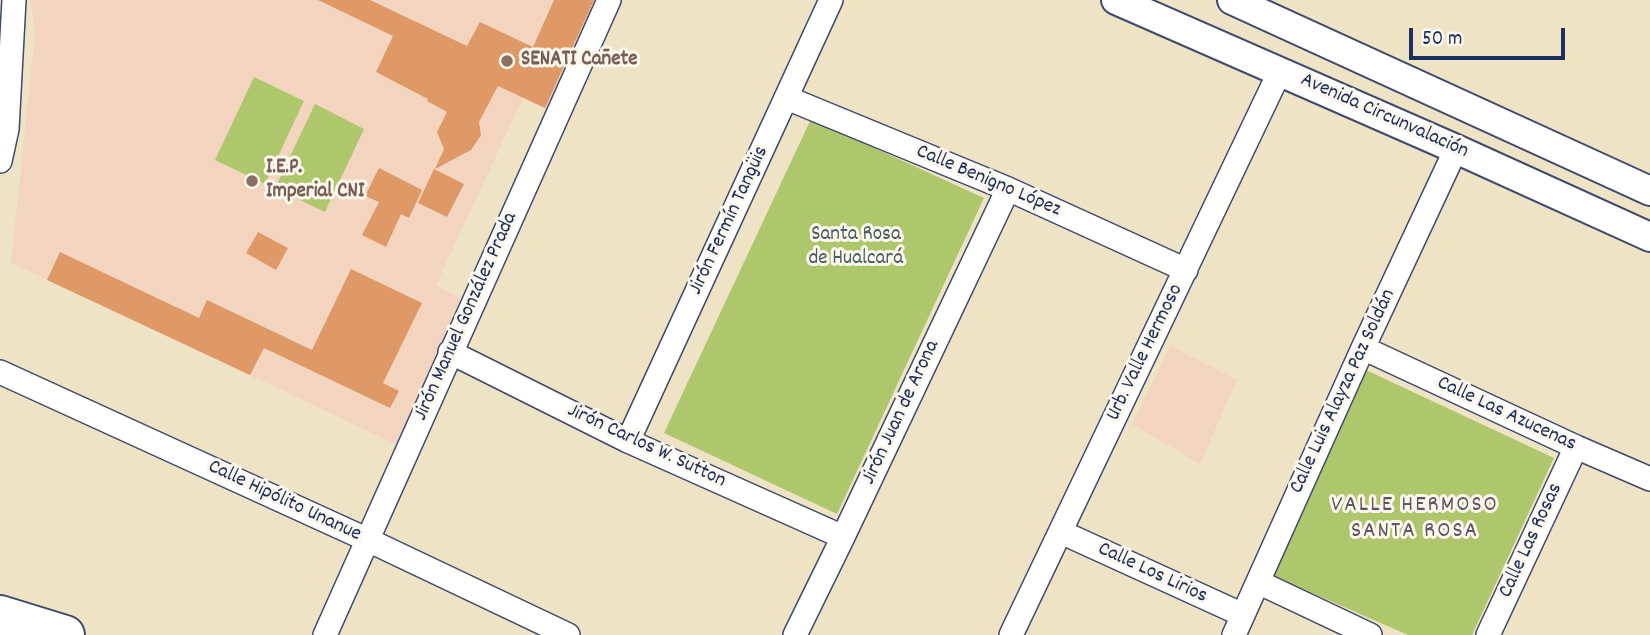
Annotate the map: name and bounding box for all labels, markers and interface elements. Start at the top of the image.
scale bar [1412,14,1568,58]
text: 50 m [1422,25,1462,55]
place label: SENATI Cañete [521,48,638,74]
marker: SENATI Cañete [499,53,515,69]
street label: Avenida Circunvalación [1296,69,1472,165]
street label: Calle Benigno López [912,140,1064,224]
street label: Jirón Fermín Tangüis [685,143,775,299]
place label: I.E.P. Imperial CNI [266,156,364,206]
marker: I.E.P. Imperial CNI [244,173,260,189]
street label: Jirón Manuel González Prada [410,209,524,425]
park label: Santa Rosa de Hualcará [808,223,904,273]
street label: Urb. Valle Hermoso [1102,280,1190,426]
street label: Calle Luis Alayza Paz Soldán [1286,286,1402,498]
street label: Jirón Juan de Arona [858,337,946,489]
street label: Calle Las Azucenas [1432,372,1580,458]
street label: Jirón Carlos W. Sutton [563,399,729,495]
street label: Calle Hipólito Unanue [203,455,365,549]
street label: Calle Las Rosas [1494,480,1570,602]
district label: VALLE HERMOSO SANTA ROSA [1333,493,1497,547]
street label: Calle Los Lirios [1093,538,1211,610]

